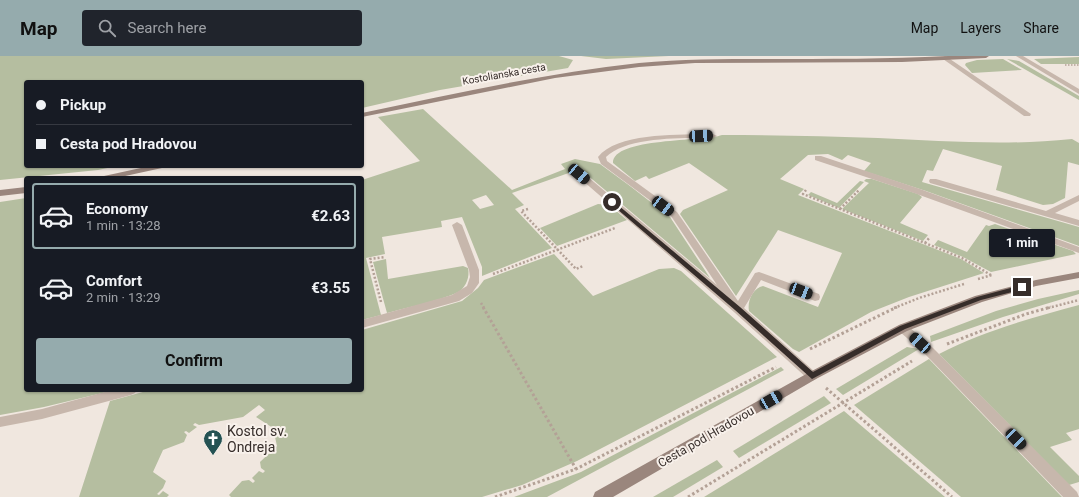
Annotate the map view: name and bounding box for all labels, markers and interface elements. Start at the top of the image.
search box [82,10,362,46]
text: Map [20,17,58,40]
icon: search [96,17,118,39]
text: Search here [128,19,206,37]
text: Map [911,20,938,36]
text: Layers [960,20,1001,36]
text: Share [1023,20,1059,36]
street label: Kostolianska cesta [462,61,546,87]
text: Pickup [60,96,106,114]
car [689,129,713,143]
text: Cesta pod Hradovou [60,135,197,153]
car [566,162,592,186]
route start [603,193,621,211]
car [650,194,676,218]
icon: car [38,198,74,234]
text: Economy [86,200,148,218]
text: €2.63 [311,207,350,225]
text: 1 min · 13:28 [86,218,161,233]
callout: 1 min [989,229,1055,257]
text: 1 min [1006,235,1038,250]
icon: car [38,270,74,306]
text: Comfort [86,272,142,290]
route end [1013,278,1031,296]
text: €3.55 [311,279,350,297]
car [788,281,814,301]
text: 2 min · 13:29 [86,290,161,305]
car [907,331,933,355]
button: Confirm [36,338,352,384]
car [758,389,784,411]
street label: Cesta pod Hradovou [655,404,757,470]
place label: Kostol sv. Ondreja [227,423,287,455]
car [1003,426,1029,452]
church icon: Kostol sv. Ondreja [202,428,224,456]

